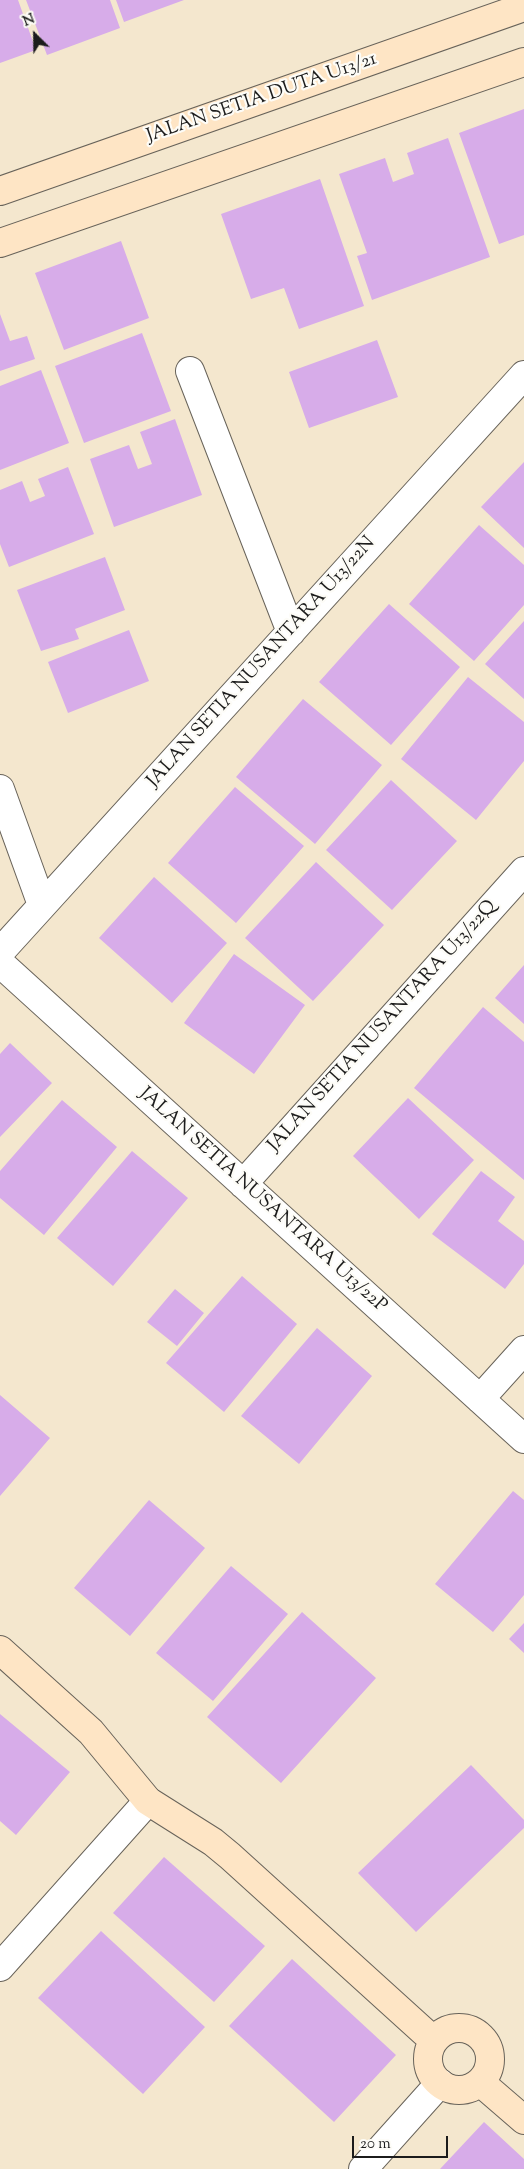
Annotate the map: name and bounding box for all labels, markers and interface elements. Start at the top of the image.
north arrow [10,10,60,60]
text: N [20,10,38,33]
street label: JALAN SETIA DUTA U13/21 [144,49,380,149]
street label: JALAN SETIA NUSANTARA U13/22N [143,533,381,793]
street label: JALAN SETIA NUSANTARA U13/22Q [264,896,502,1158]
street label: JALAN SETIA NUSANTARA U13/22P [133,1084,391,1318]
scale bar [354,2126,450,2158]
text: 20 m [360,2134,391,2155]

